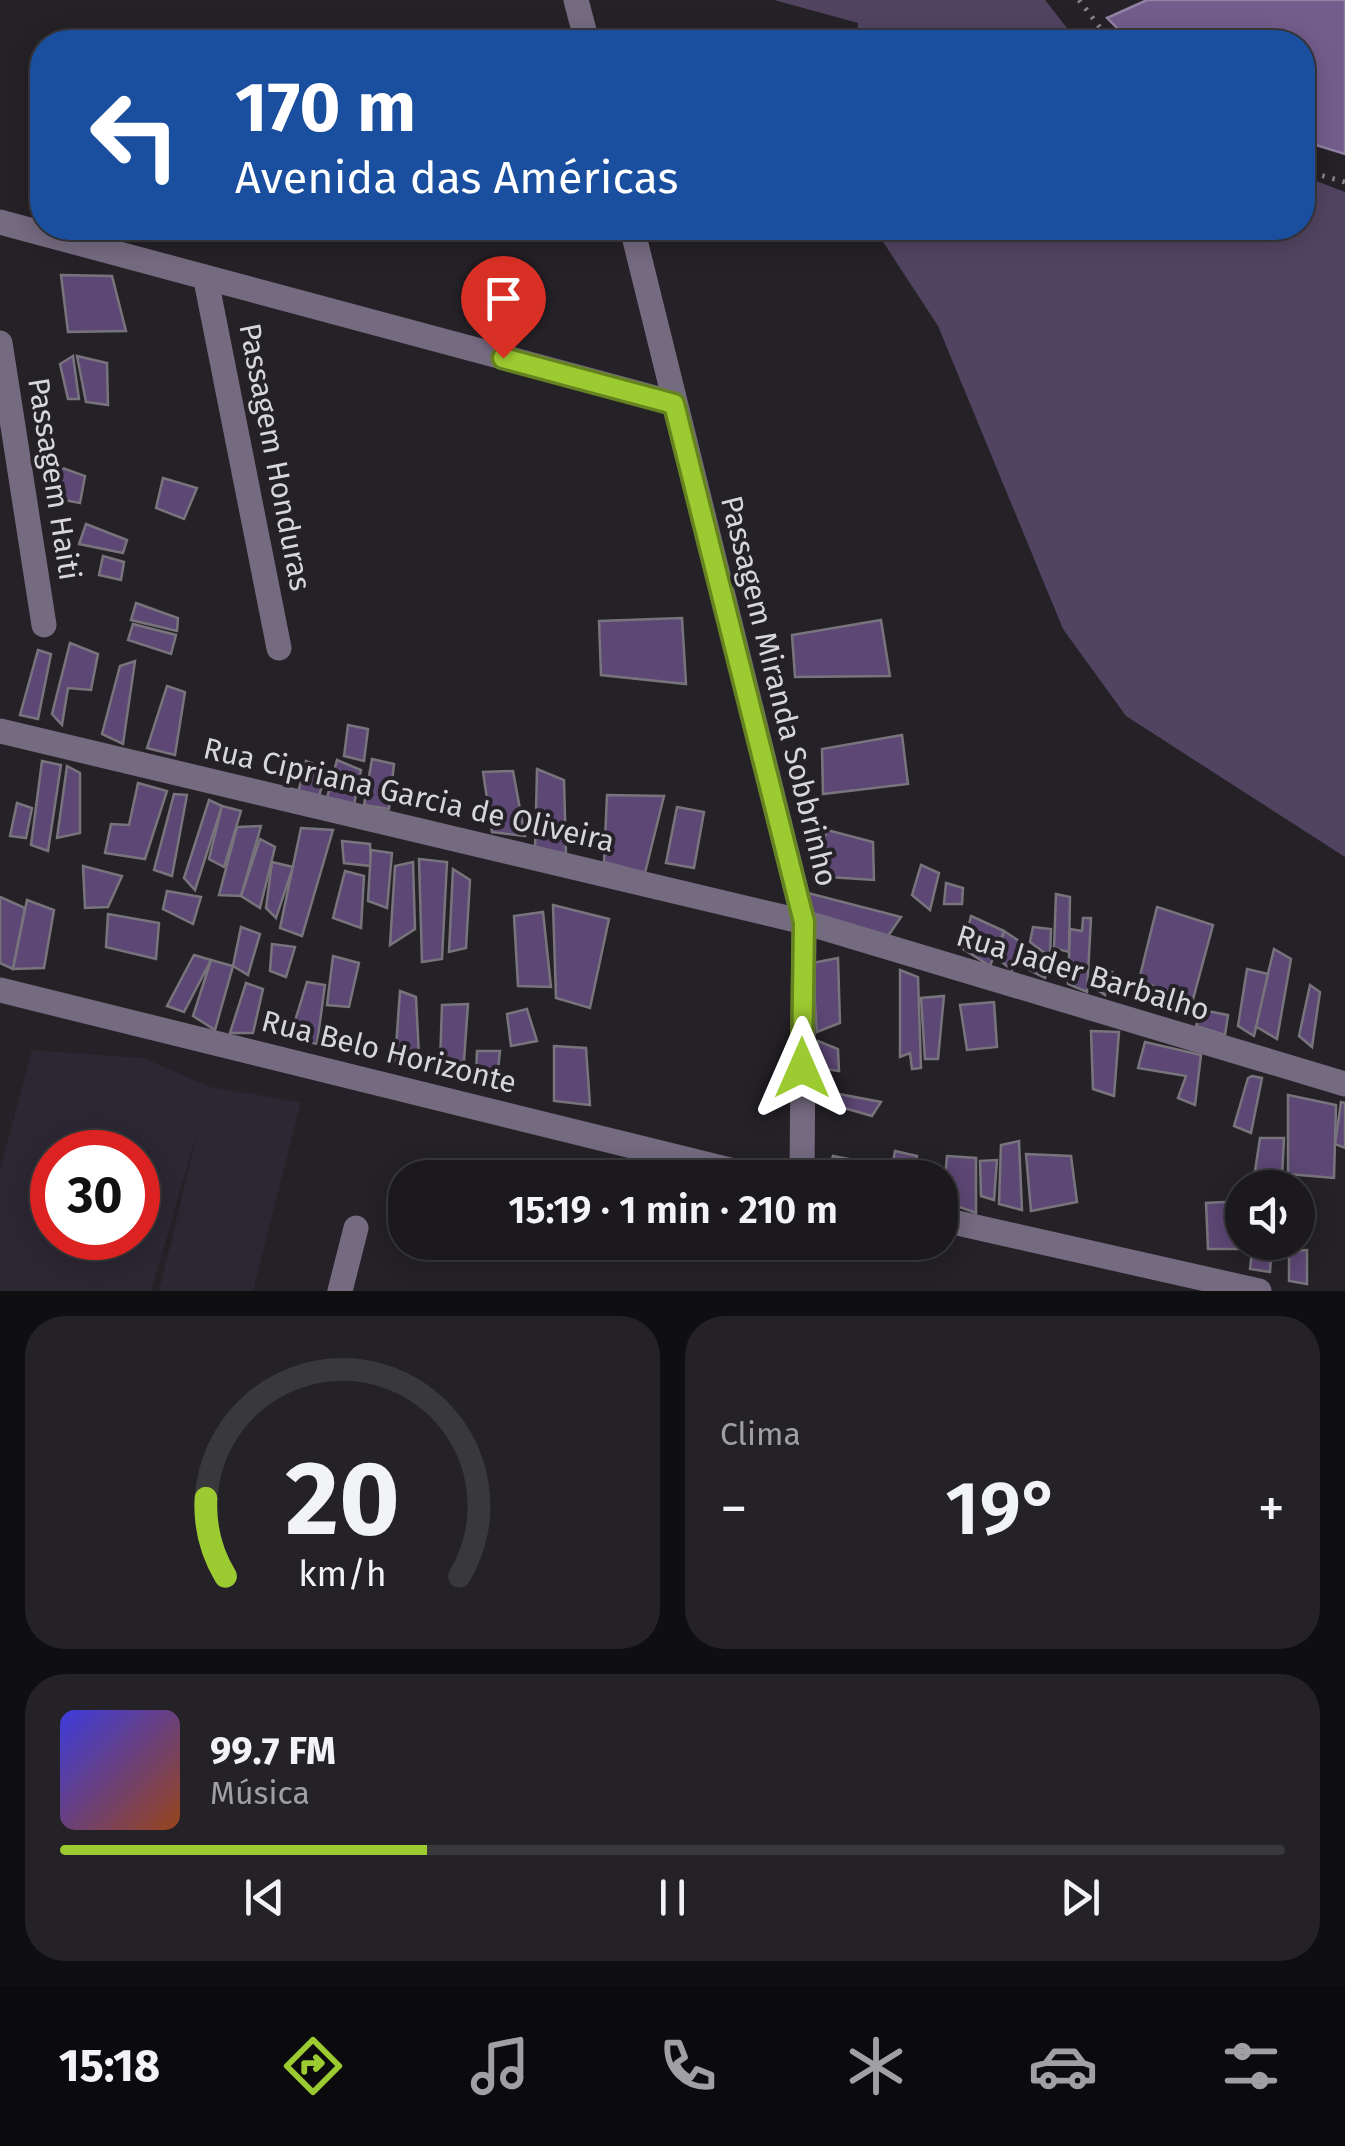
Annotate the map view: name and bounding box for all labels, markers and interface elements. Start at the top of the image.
text: 170 m [235,66,416,150]
icon: left [70,70,200,200]
text: Avenida das Américas [235,151,679,205]
pin [461,256,546,359]
icon: arrive [476,271,531,326]
street label: Passagem Honduras [231,320,319,594]
street label: Passagem Haiti [20,375,88,583]
street label: Passagem Miranda Sobbrinho [713,492,845,890]
street label: Rua Cipriana Garcia de Oliveira [200,730,618,860]
street label: Rua Jader Barbalho [952,917,1214,1029]
street label: Rua Belo Horizonte [258,1003,520,1101]
position arrow [750,1016,854,1120]
speed limit sign: 30 [30,1130,160,1260]
map controls [1225,1170,1315,1260]
button: sound [1225,1170,1315,1260]
text: 15:19 · 1 min · 210 m [508,1187,838,1233]
text: Clima [720,1415,801,1453]
text: 20 [285,1437,400,1562]
text: 19° [945,1464,1060,1554]
text: − [720,1476,748,1542]
text: + [1258,1476,1285,1542]
text: km/h [298,1553,387,1595]
text: 99.7 FM [210,1728,336,1774]
text: Música [210,1774,310,1812]
icon: previous [237,1870,292,1925]
icon: pause [645,1870,700,1925]
icon: next [1053,1870,1108,1925]
icon: directions [278,2031,348,2101]
icon: music [465,2031,535,2101]
icon: phone [653,2031,723,2101]
icon: climate [841,2031,911,2101]
icon: car [1028,2031,1098,2101]
icon: filters [1216,2031,1286,2101]
text: 15:18 [59,2039,160,2093]

